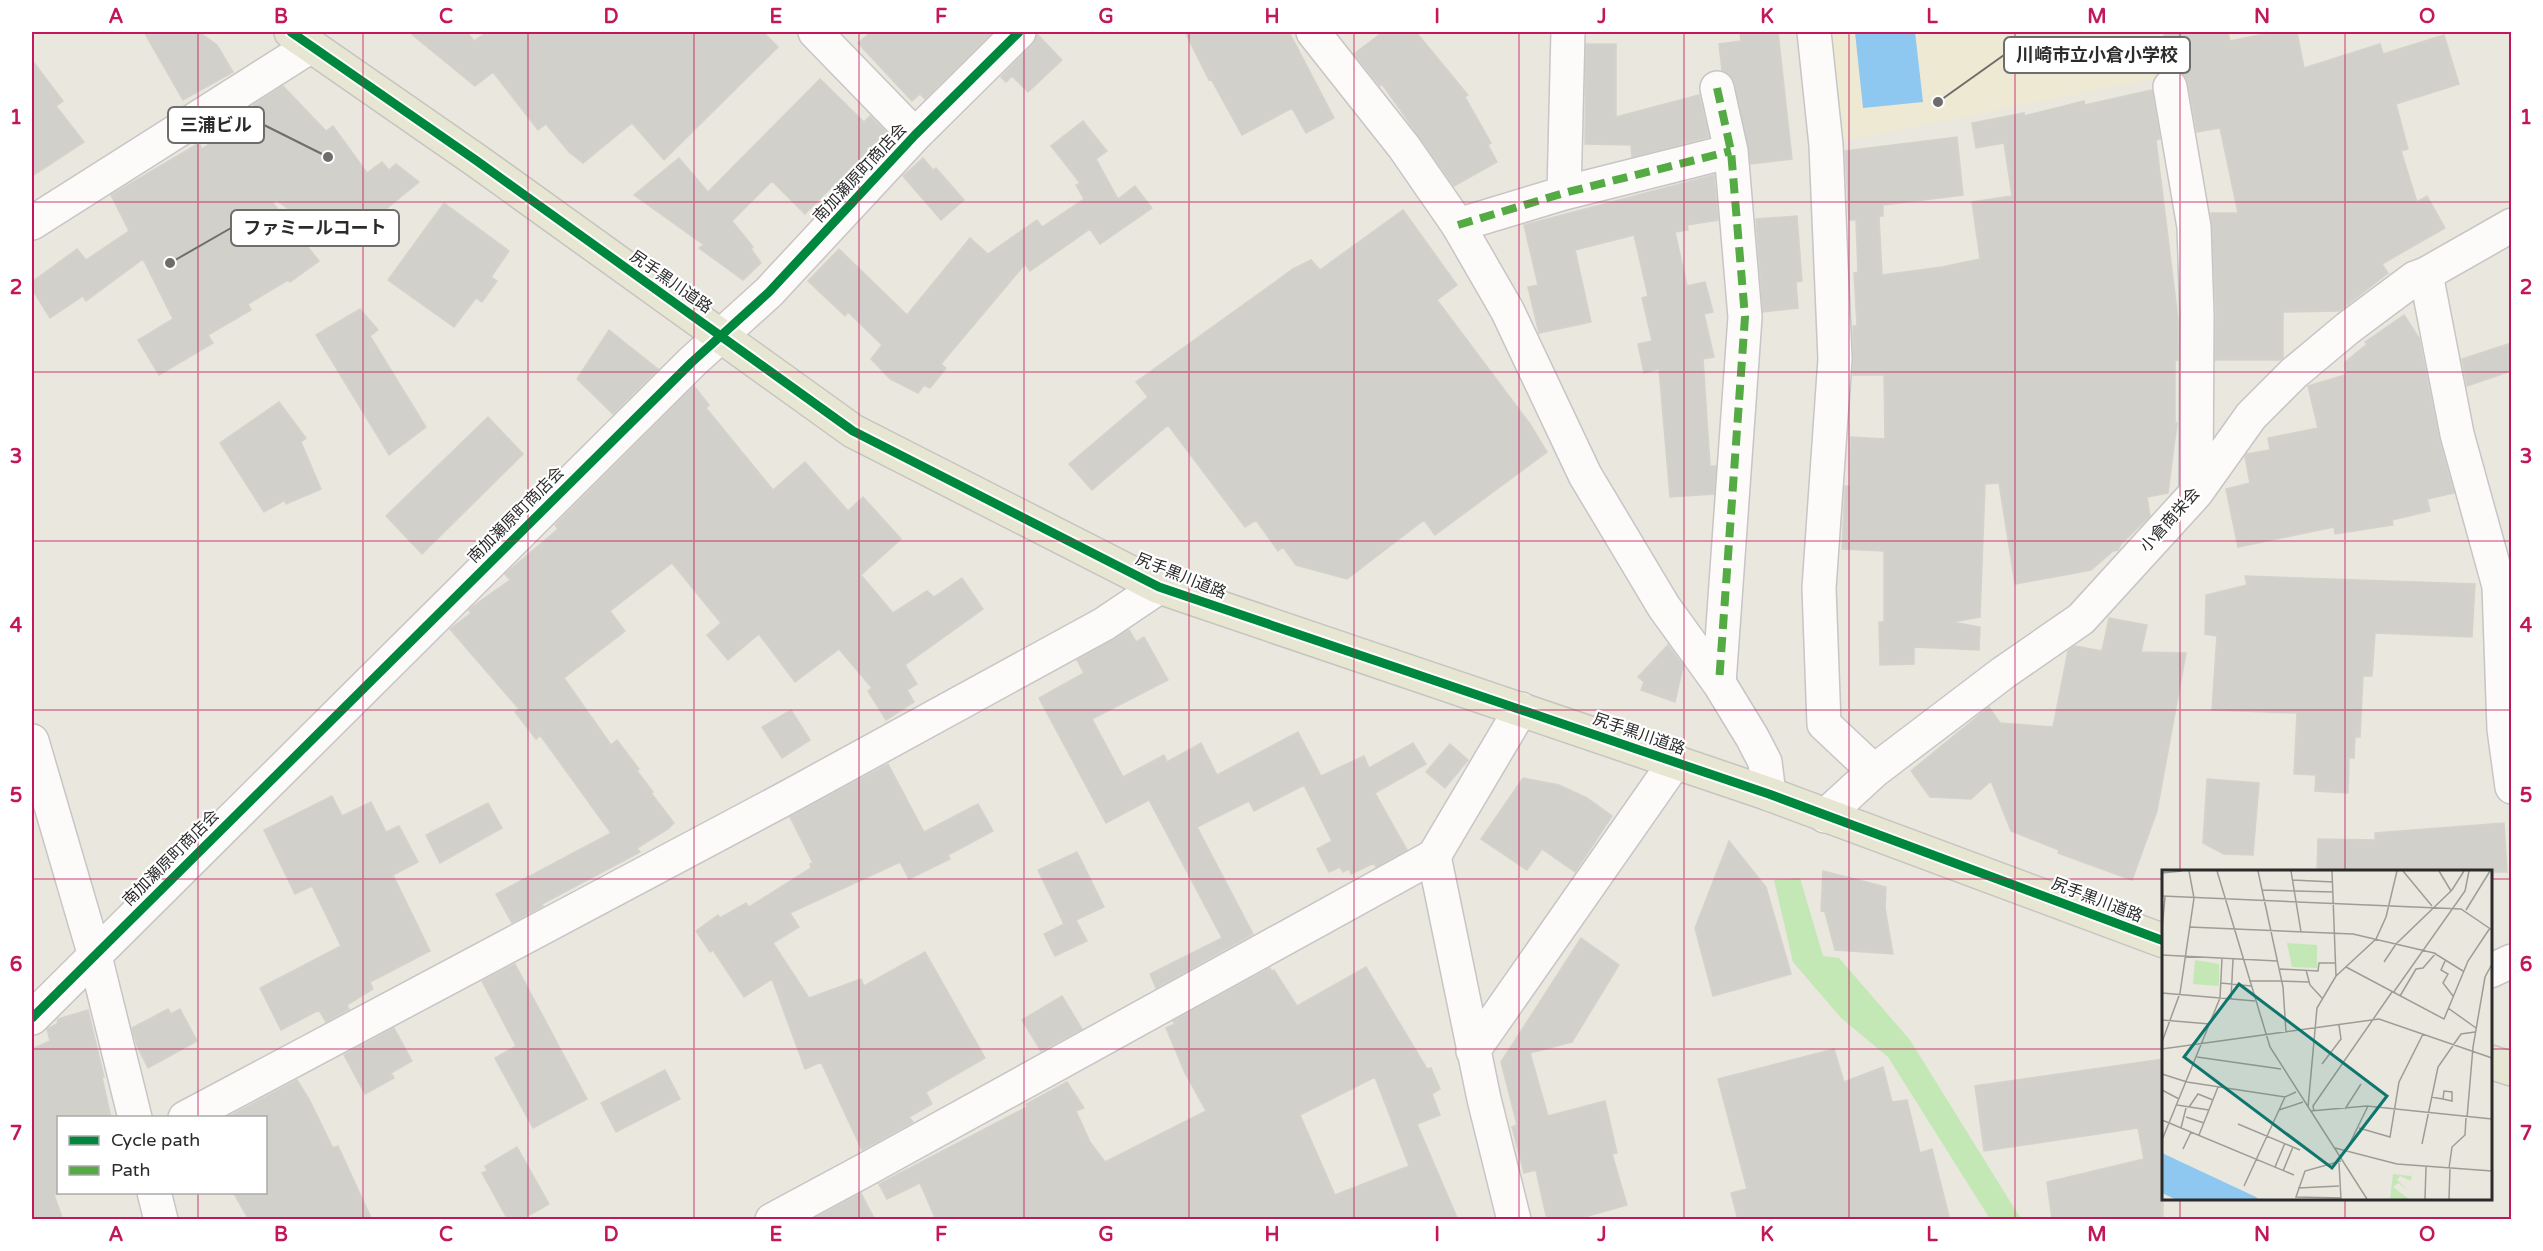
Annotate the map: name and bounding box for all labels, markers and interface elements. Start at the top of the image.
text: A [109,5,124,29]
text: B [274,5,288,29]
text: C [439,5,453,29]
text: D [603,5,619,29]
text: E [770,5,783,29]
text: F [935,5,947,29]
text: G [1098,5,1114,29]
text: H [1264,5,1280,29]
text: I [1434,5,1440,29]
text: J [1596,5,1607,29]
text: K [1760,5,1774,29]
text: L [1926,5,1938,29]
text: M [2087,5,2107,29]
text: N [2254,5,2270,29]
text: O [2419,5,2435,29]
callout: 川崎市立小倉小学校 [2004,37,2190,73]
text: 川崎市立小倉小学校 [2016,44,2178,66]
text: 1 [10,106,22,130]
text: 1 [2520,106,2532,130]
callout: 三浦ビル [168,107,264,143]
text: 三浦ビル [180,114,252,136]
street label: 南加瀬原町商店会 [809,119,911,227]
callout: ファミールコート [231,210,399,246]
text: ファミールコート [243,217,387,239]
street label: 尻手黒川道路 [626,246,716,318]
text: 2 [10,276,22,300]
text: 2 [2520,276,2532,300]
text: 3 [10,445,22,469]
text: 3 [2520,445,2532,469]
street label: 南加瀬原町商店会 [464,463,568,567]
street label: 小倉商栄会 [2136,484,2204,556]
street label: 尻手黒川道路 [1133,549,1229,603]
text: 4 [10,614,23,638]
text: 4 [2520,614,2533,638]
street label: 尻手黒川道路 [1590,709,1688,759]
text: 5 [10,784,22,808]
text: 5 [2520,784,2532,808]
street label: 南加瀬原町商店会 [119,806,223,910]
inset map [2162,870,2492,1200]
street label: 尻手黒川道路 [2049,873,2145,927]
text: 6 [10,953,22,977]
text: 6 [2520,953,2532,977]
legend [57,1116,267,1194]
text: 7 [10,1122,22,1146]
text: 7 [2520,1122,2532,1146]
text: Cycle path [111,1129,200,1151]
text: Path [111,1159,150,1181]
text: A [109,1223,124,1247]
text: B [274,1223,288,1247]
text: C [439,1223,453,1247]
text: D [603,1223,619,1247]
text: E [770,1223,783,1247]
text: F [935,1223,947,1247]
text: G [1098,1223,1114,1247]
text: H [1264,1223,1280,1247]
text: I [1434,1223,1440,1247]
text: J [1596,1223,1607,1247]
text: K [1760,1223,1774,1247]
text: L [1926,1223,1938,1247]
text: M [2087,1223,2107,1247]
text: N [2254,1223,2270,1247]
text: O [2419,1223,2435,1247]

